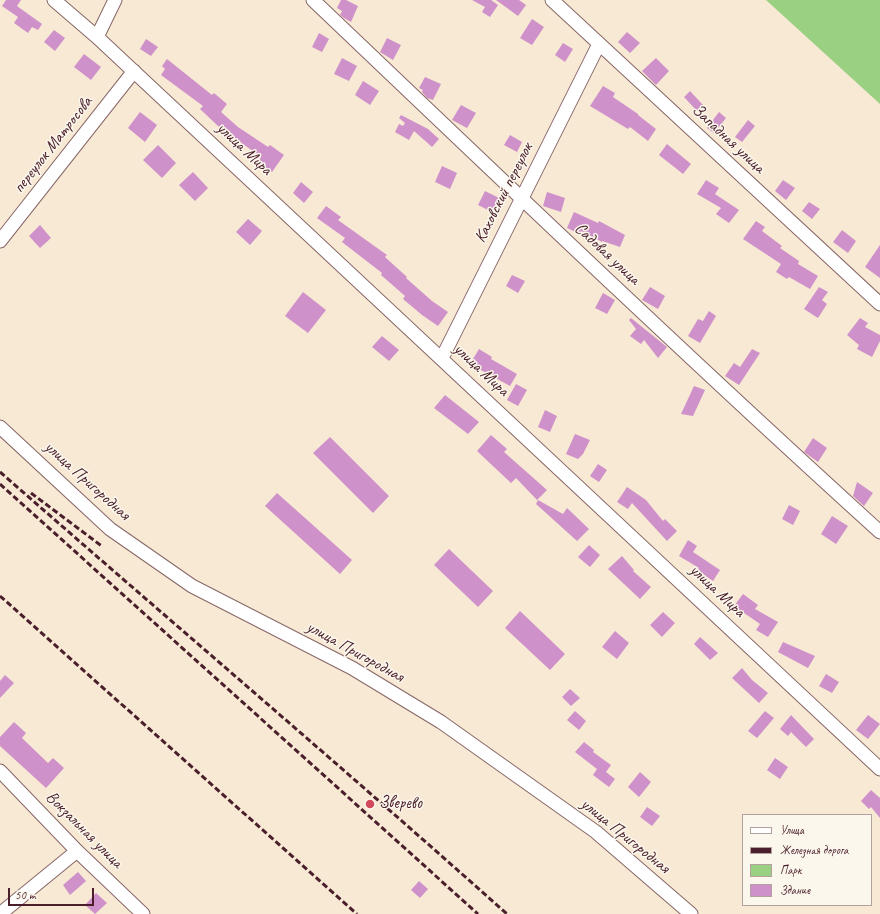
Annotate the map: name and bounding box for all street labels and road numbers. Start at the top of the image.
street label: переулок Матросова [9,93,97,197]
street label: Западная улица [687,100,769,178]
street label: улица Мира [212,118,276,180]
street label: Каховский переулок [470,140,538,246]
street label: Садовая улица [570,218,644,290]
street label: улица Мира [449,339,513,401]
street label: улица Пригородная [40,437,134,525]
street label: улица Мира [685,560,749,622]
street label: улица Пригородная [303,617,407,687]
street label: Вокзальная улица [41,787,127,873]
street label: улица Пригородная [576,794,674,878]

